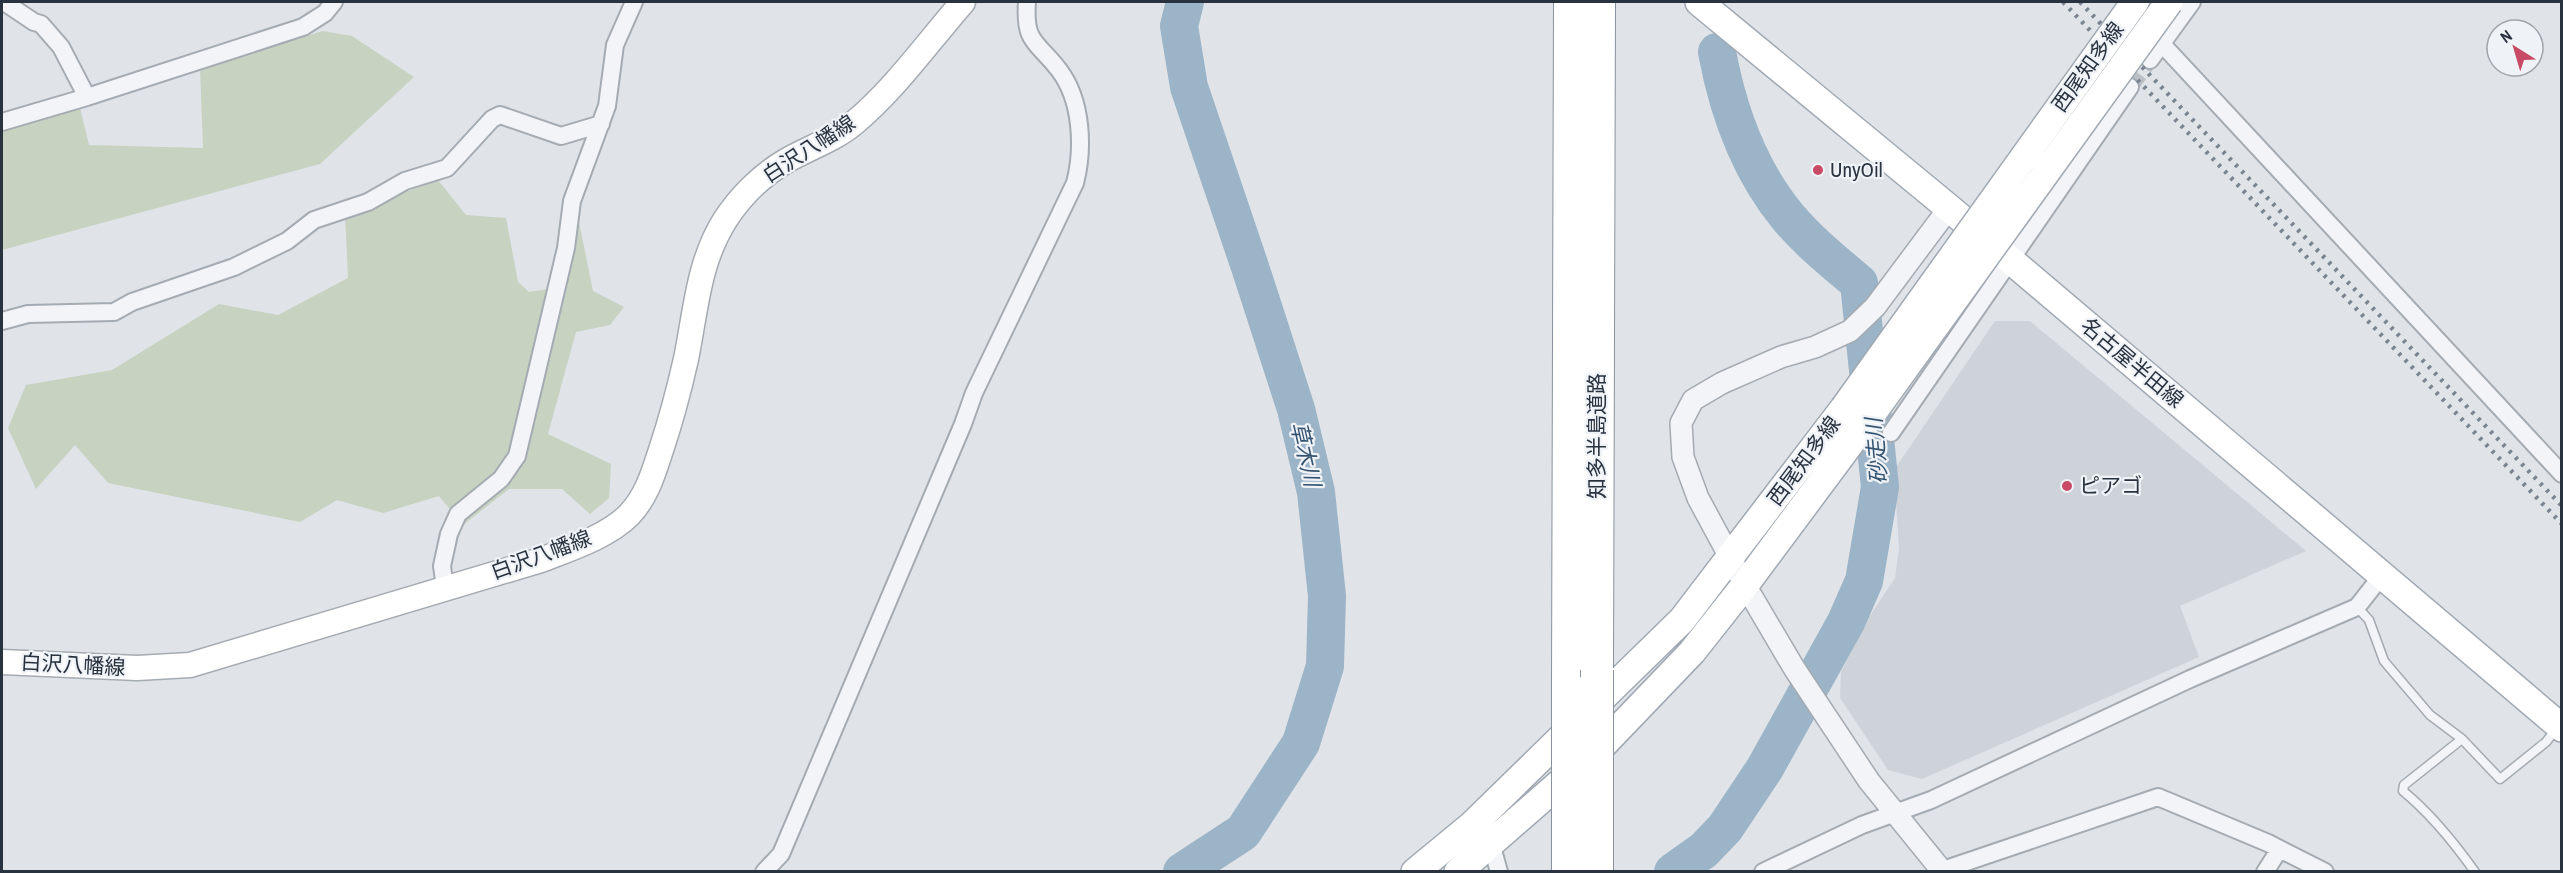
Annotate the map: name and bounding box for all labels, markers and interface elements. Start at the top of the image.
street label: 西尾知多線 [2045,16,2130,118]
north arrow [2485,18,2545,78]
text: N [2496,24,2516,48]
street label: 白沢八幡線 [757,108,861,189]
place label: UnyOil [1830,155,1883,184]
marker: UnyOil [1811,163,1825,177]
street label: 名古屋半田線 [2075,311,2190,414]
street label: 知多半島道路 [1582,373,1611,499]
street label: 西尾知多線 [1760,410,1847,511]
water label: 砂走川 [1858,415,1894,485]
water label: 草木川 [1284,418,1328,491]
place label: ピアゴ [2079,471,2142,500]
marker: ピアゴ [2060,479,2074,493]
street label: 白沢八幡線 [487,523,595,586]
street label: 白沢八幡線 [20,647,126,682]

